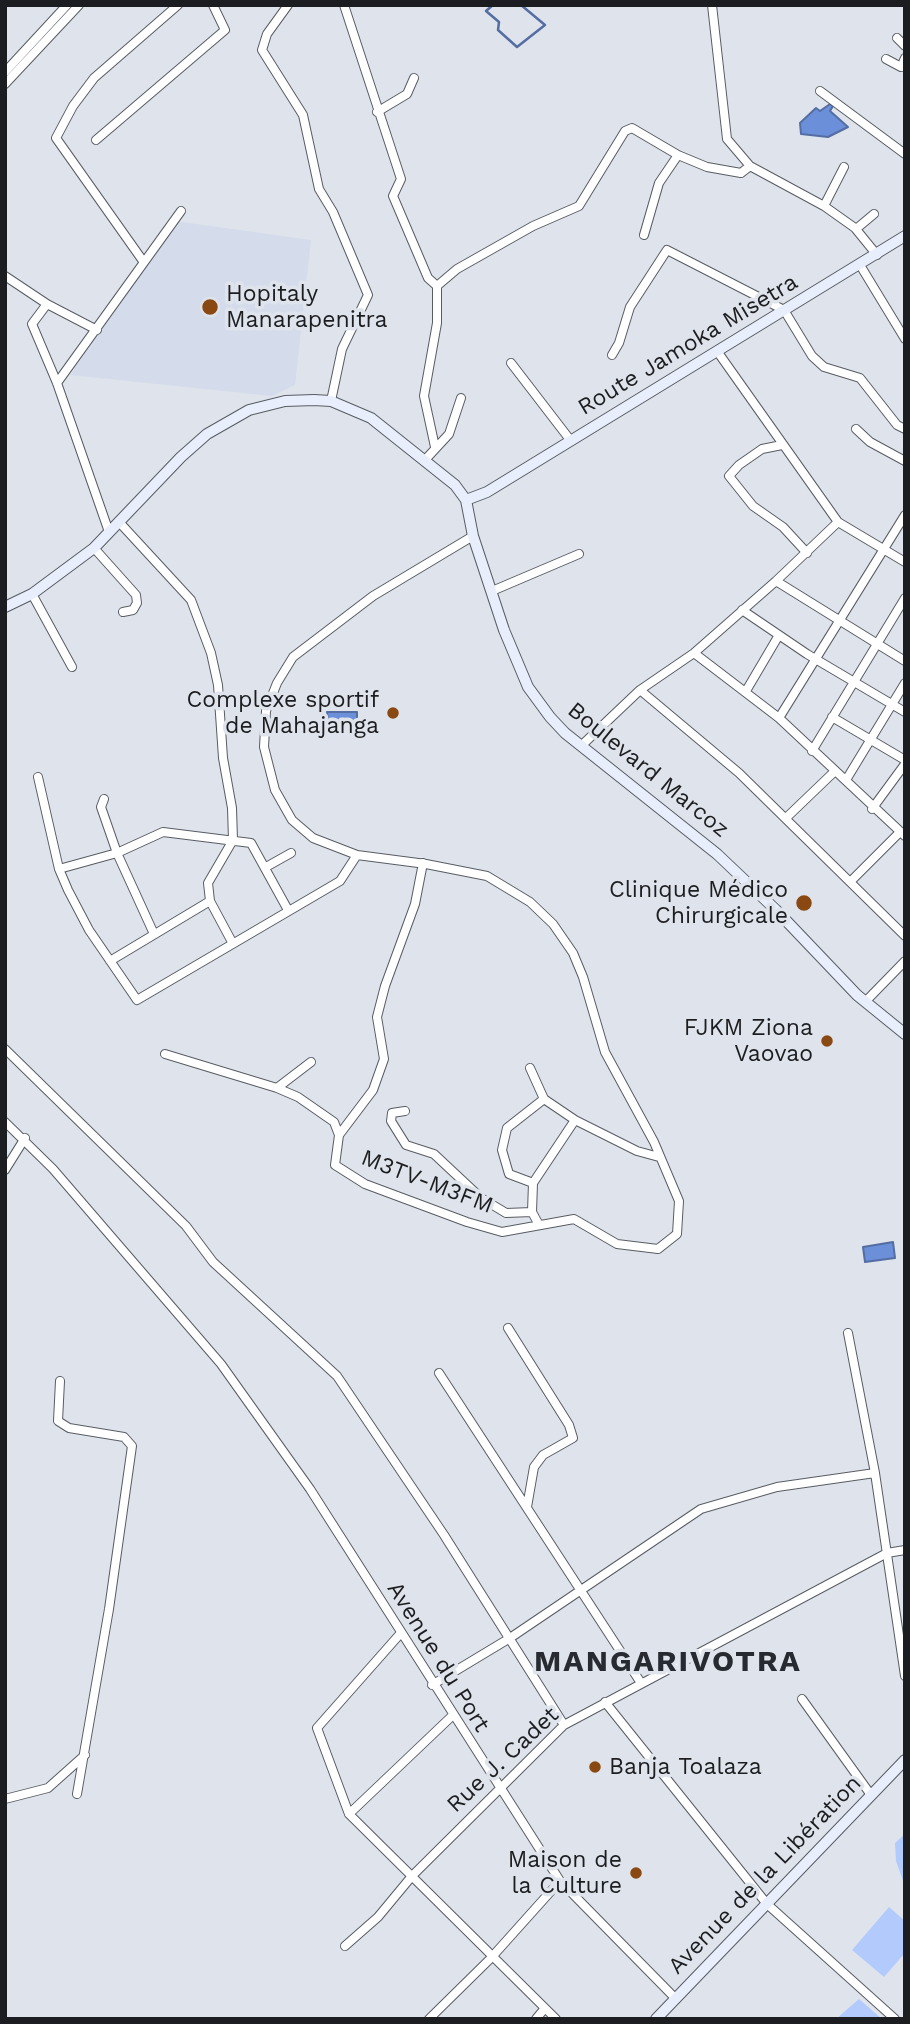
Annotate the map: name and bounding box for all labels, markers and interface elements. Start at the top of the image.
street label: Route Jamoka Misetra [573,268,803,422]
place label: Hopitaly Manarapenitra [226,280,388,334]
marker: Hopitaly Manarapenitra [200,297,220,317]
place label: Complexe sportif de Mahajanga [186,686,379,740]
street label: Boulevard Marcoz [562,697,734,843]
marker: Complexe sportif de Mahajanga [385,705,401,721]
place label: Clinique Médico Chirurgicale [609,876,788,930]
marker: Clinique Médico Chirurgicale [794,893,814,913]
place label: FJKM Ziona Vaovao [684,1014,813,1068]
marker: FJKM Ziona Vaovao [819,1033,835,1049]
street label: M3TV-M3FM [357,1144,497,1220]
street label: Avenue du Port [381,1577,495,1737]
district label: MANGARIVOTRA [536,1644,800,1680]
street label: Rue J. Cadet [441,1701,565,1819]
place label: Banja Toalaza [609,1753,762,1781]
marker: Banja Toalaza [587,1759,603,1775]
street label: Avenue de la Libération [663,1770,867,1980]
place label: Maison de la Culture [508,1846,622,1900]
marker: Maison de la Culture [628,1865,644,1881]

